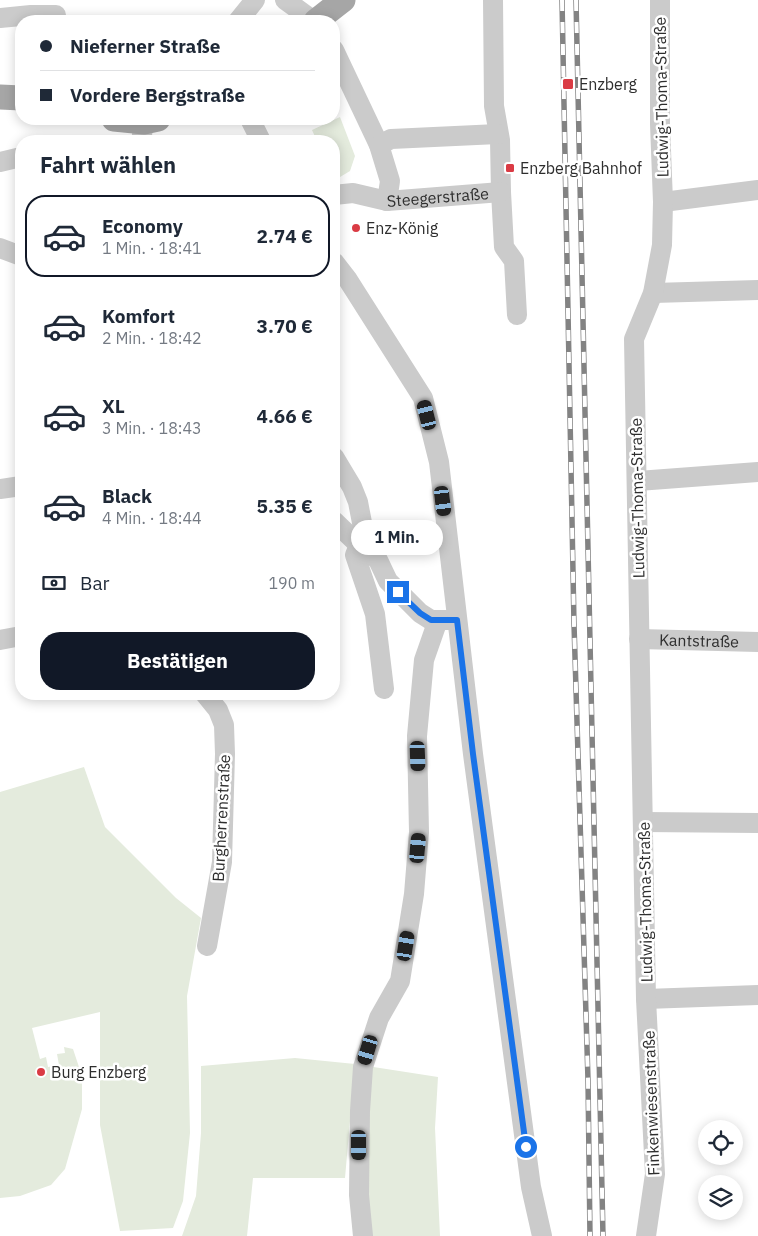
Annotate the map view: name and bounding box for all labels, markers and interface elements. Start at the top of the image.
street label: Ludwig-Thoma-Straße [650,16,672,177]
text: Nieferner Straße [70,34,220,58]
place label: Enzberg [579,74,637,94]
marker: Enzberg [561,77,575,91]
text: Vordere Bergstraße [70,83,245,107]
text: Fahrt wählen [40,150,176,179]
place label: Enzberg Bahnhof [520,158,642,178]
marker: Enzberg Bahnhof [504,162,516,174]
street label: Steegerstraße [386,183,490,211]
icon: car [42,214,87,259]
text: Economy [102,214,183,238]
place label: Enz-König [366,218,439,238]
marker: Enz-König [350,222,362,234]
text: 2.74 € [257,224,313,248]
text: 1 Min. · 18:41 [102,238,202,258]
icon: car [42,304,87,349]
text: Komfort [102,304,175,328]
text: 3.70 € [257,314,313,338]
text: 2 Min. · 18:42 [102,328,202,348]
icon: car [42,394,87,439]
text: XL [102,394,125,418]
car [416,399,437,431]
text: 4.66 € [257,404,313,428]
street label: Ludwig-Thoma-Straße [626,417,648,578]
text: 3 Min. · 18:43 [102,418,202,438]
icon: car [42,484,87,529]
text: Black [102,484,152,508]
car [433,485,452,517]
text: 5.35 € [257,494,313,518]
text: 4 Min. · 18:44 [102,508,202,528]
callout: 1 Min. [352,520,444,554]
text: 1 Min. [374,527,420,547]
icon: cash [40,569,68,597]
text: Bar [80,571,110,595]
text: 190 m [268,573,315,593]
route end [387,581,409,603]
street label: Kantstraße [659,630,739,652]
button: Bestätigen [40,632,315,690]
car [409,741,426,771]
street label: Burgherrenstraße [208,754,234,882]
street label: Ludwig-Thoma-Straße [634,821,656,982]
car [409,832,426,864]
car [396,930,415,962]
street label: Finkenwiesenstraße [638,1030,664,1176]
car [356,1033,379,1067]
place label: Burg Enzberg [51,1062,147,1082]
marker: Burg Enzberg [35,1066,47,1078]
map controls [698,1120,743,1220]
button: locate [698,1120,743,1165]
car [351,1130,366,1160]
route start [515,1136,537,1158]
button: layers [698,1175,743,1220]

